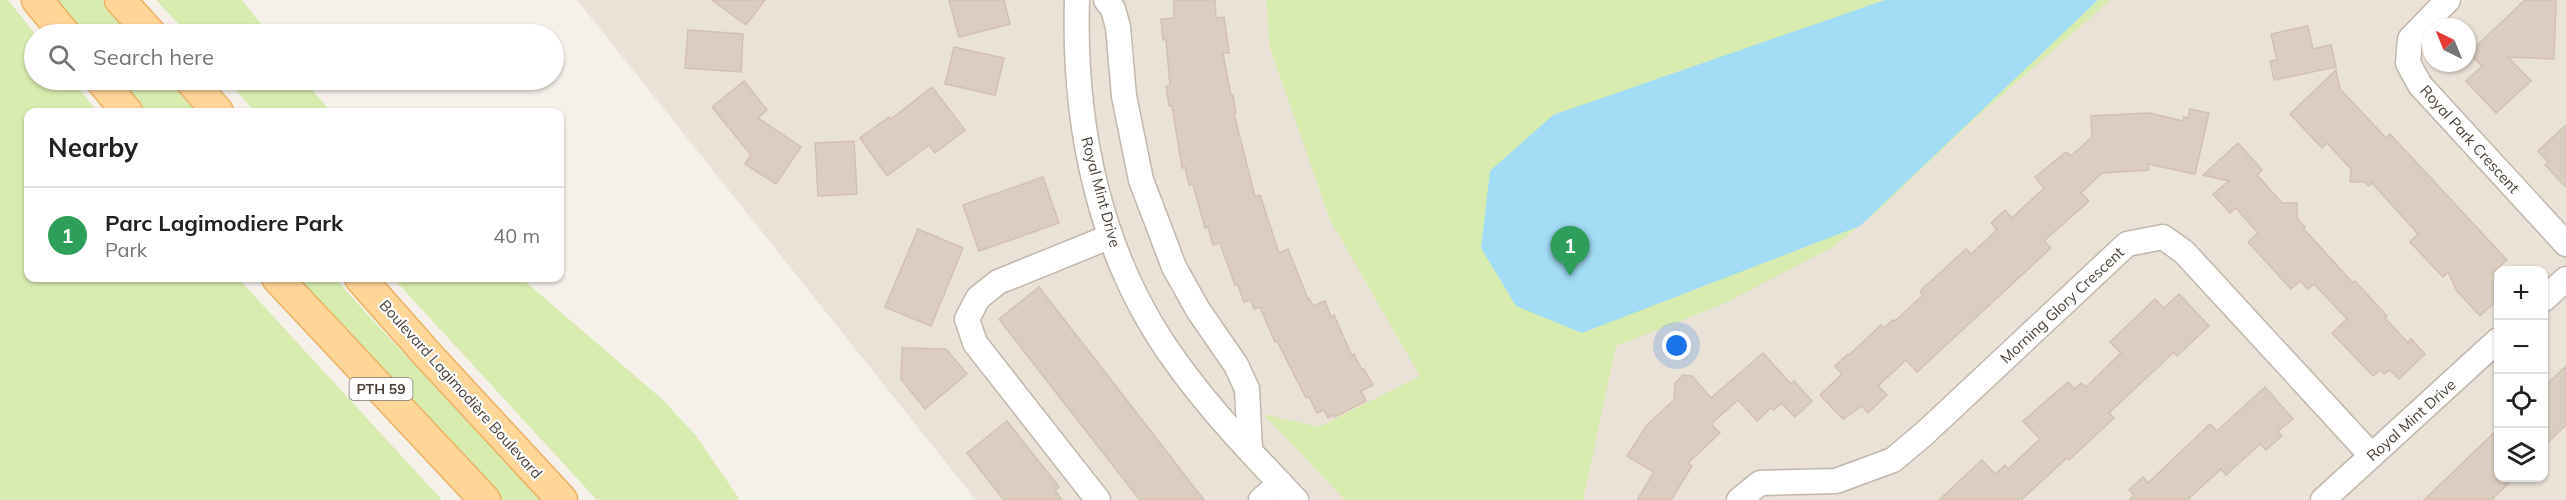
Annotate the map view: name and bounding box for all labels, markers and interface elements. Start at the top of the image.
north arrow [2422,18,2476,72]
search box [24,24,564,90]
icon: search [45,41,78,74]
text: Search here [93,43,214,71]
street label: Royal Park Crescent [2416,81,2524,197]
text: Nearby [48,131,138,164]
street label: Royal Mint Drive [1077,135,1125,249]
text: Parc Lagimodiere Park [105,209,343,237]
text: 1 [62,223,74,248]
text: 40 m [493,223,540,248]
pin: 1 [1550,226,1590,276]
text: Park [105,237,147,262]
street label: Morning Glory Crescent [1996,243,2128,367]
map controls [2494,266,2548,482]
button: + [2494,266,2548,320]
street label: Boulevard Lagimodière Boulevard [376,296,546,482]
button: − [2494,320,2548,374]
your location [1662,331,1691,360]
button: locate [2494,374,2548,428]
street label: Royal Mint Drive [2362,375,2460,465]
road number: PTH 59 [350,378,412,400]
button: layers [2494,428,2548,482]

